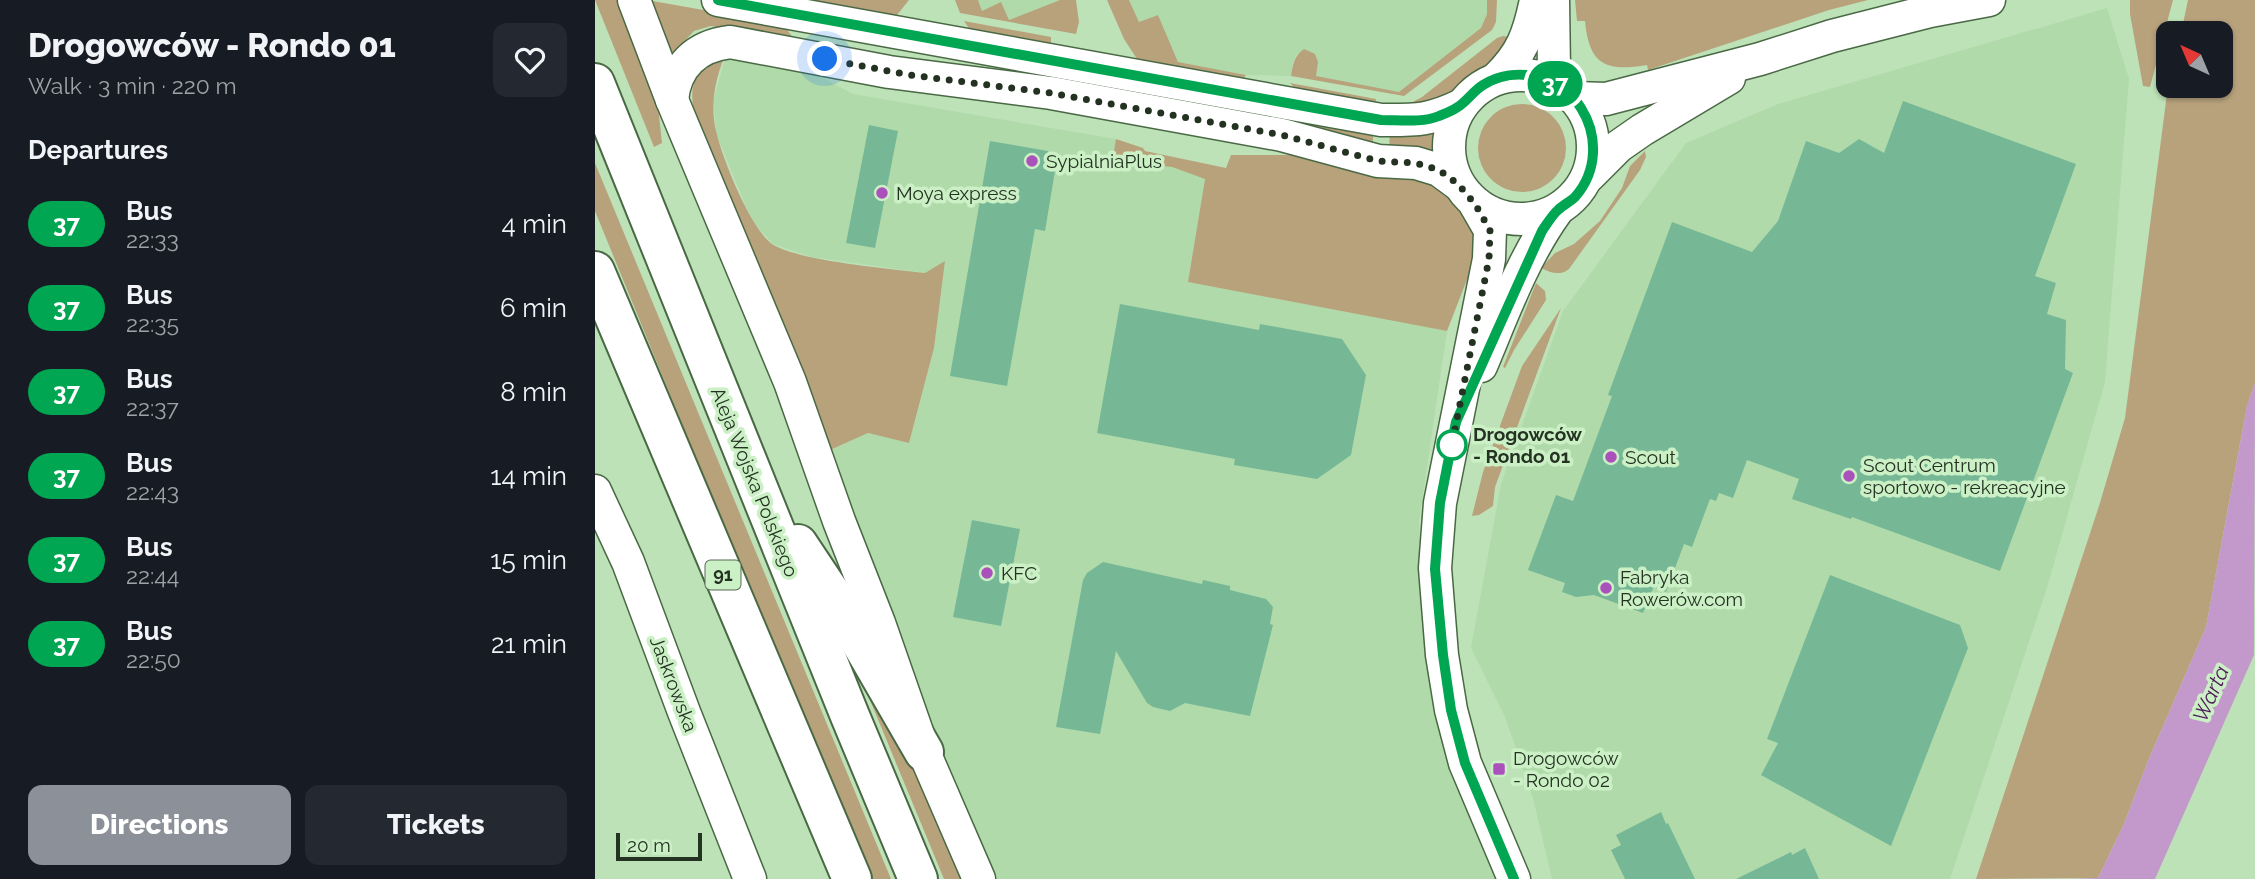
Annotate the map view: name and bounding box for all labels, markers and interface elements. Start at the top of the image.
north arrow [2156,21,2233,98]
map controls [2156,21,2233,98]
button: heart [493,23,567,97]
text: Drogowców - Rondo 01 [28,26,396,65]
your location [807,41,842,76]
line badge: 37 [1523,61,1587,107]
text: 37 [1542,69,1568,98]
text: Walk · 3 min · 220 m [28,72,237,99]
text: Departures [28,135,168,165]
place label: SypialniaPlus [1046,150,1162,172]
marker: SypialniaPlus [1024,153,1040,169]
place label: Moya express [896,182,1017,204]
marker: Moya express [874,185,890,201]
text: Bus [126,196,173,226]
text: 37 [53,209,80,238]
text: 4 min [501,209,567,239]
text: 22:33 [126,226,179,253]
text: Bus [126,280,173,310]
text: 37 [53,293,80,322]
text: 6 min [500,293,567,323]
text: 22:35 [126,310,179,337]
text: Bus [126,364,173,394]
text: 37 [53,377,80,406]
text: 8 min [500,377,567,407]
street label: Aleja Wojska Polskiego [707,384,803,580]
text: 22:37 [126,394,179,421]
place label: Drogowców - Rondo 01 [1473,423,1582,467]
marker: Drogowców - Rondo 01 [1437,430,1467,460]
place label: Scout [1625,446,1676,468]
text: Bus [126,448,173,478]
marker: Scout [1603,449,1619,465]
place label: Scout Centrum sportowo - rekreacyjne [1863,454,2066,498]
text: 37 [53,461,80,490]
text: 14 min [490,461,567,491]
marker: Scout Centrum sportowo - rekreacyjne [1841,468,1857,484]
text: 22:43 [126,478,179,505]
text: Bus [126,532,173,562]
text: 37 [53,545,80,574]
text: 15 min [490,545,567,575]
road number: 91 [705,560,741,590]
text: 22:44 [126,562,179,589]
place label: KFC [1001,562,1037,584]
marker: KFC [979,565,995,581]
place label: Fabryka Rowerów.com [1620,566,1743,610]
marker: Fabryka Rowerów.com [1598,580,1614,596]
text: Bus [126,616,173,646]
text: 37 [53,629,80,658]
text: 21 min [491,629,567,659]
street label: Jaskrowska [646,633,702,735]
text: 22:50 [126,646,181,673]
water label: Warta [2187,662,2234,726]
place label: Drogowców - Rondo 02 [1513,747,1619,791]
marker: Drogowców - Rondo 02 [1491,761,1507,777]
button: Directions [28,785,291,865]
button: Tickets [305,785,567,865]
scale bar [616,830,702,862]
text: 20 m [627,834,671,856]

